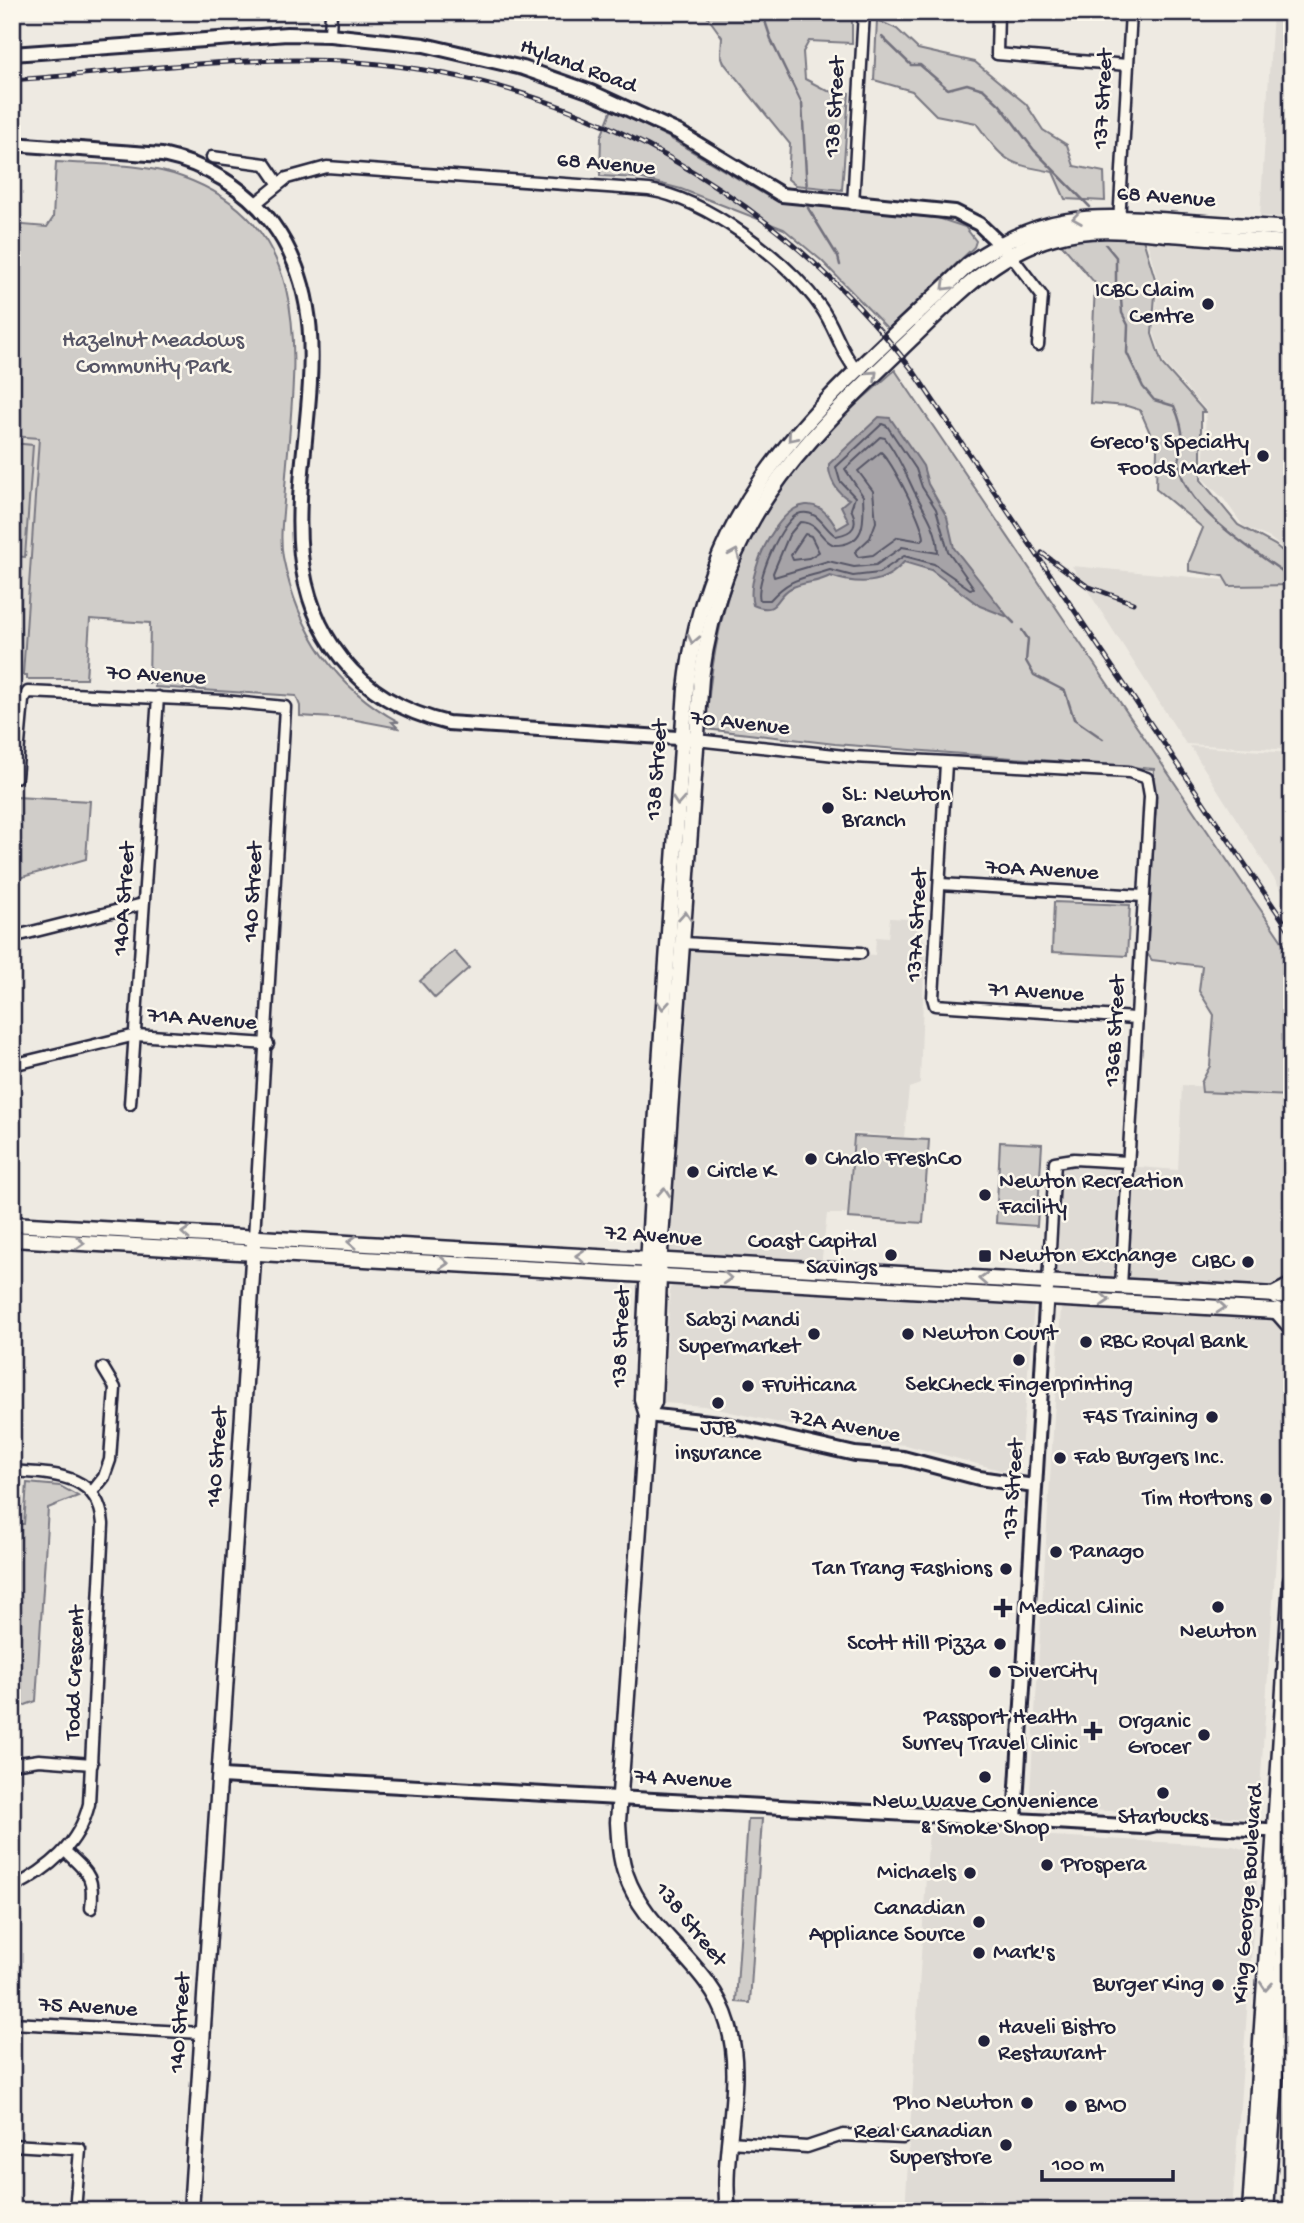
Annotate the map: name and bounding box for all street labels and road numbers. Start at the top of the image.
street label: Hyland Road [516,33,642,101]
street label: 137 Street [1088,47,1120,151]
street label: 138 Street [820,54,852,159]
street label: 68 Avenue [556,147,658,183]
street label: 68 Avenue [1116,181,1217,215]
street label: 70 Avenue [105,660,208,692]
street label: 70 Avenue [688,705,792,743]
street label: 138 Street [641,717,675,822]
street label: 140A Street [108,840,143,958]
street label: 140 Street [238,840,270,944]
street label: 70A Avenue [984,855,1100,888]
street label: 137A Street [901,866,935,983]
street label: 136B Street [1100,973,1132,1088]
street label: 71 Avenue [986,977,1086,1009]
street label: 71A Avenue [145,1003,259,1037]
street label: 72 Avenue [602,1220,704,1254]
street label: 138 Street [607,1285,637,1389]
street label: 72A Avenue [787,1404,903,1450]
street label: 140 Street [201,1405,235,1509]
street label: 137 Street [997,1437,1031,1541]
street label: Todd Crescent [60,1604,92,1742]
street label: 74 Avenue [633,1764,733,1796]
street label: King George Boulevard [1228,1782,1270,2005]
street label: 138 Street [647,1877,733,1974]
street label: 140 Street [164,1971,198,2075]
street label: 75 Avenue [37,1992,139,2024]

